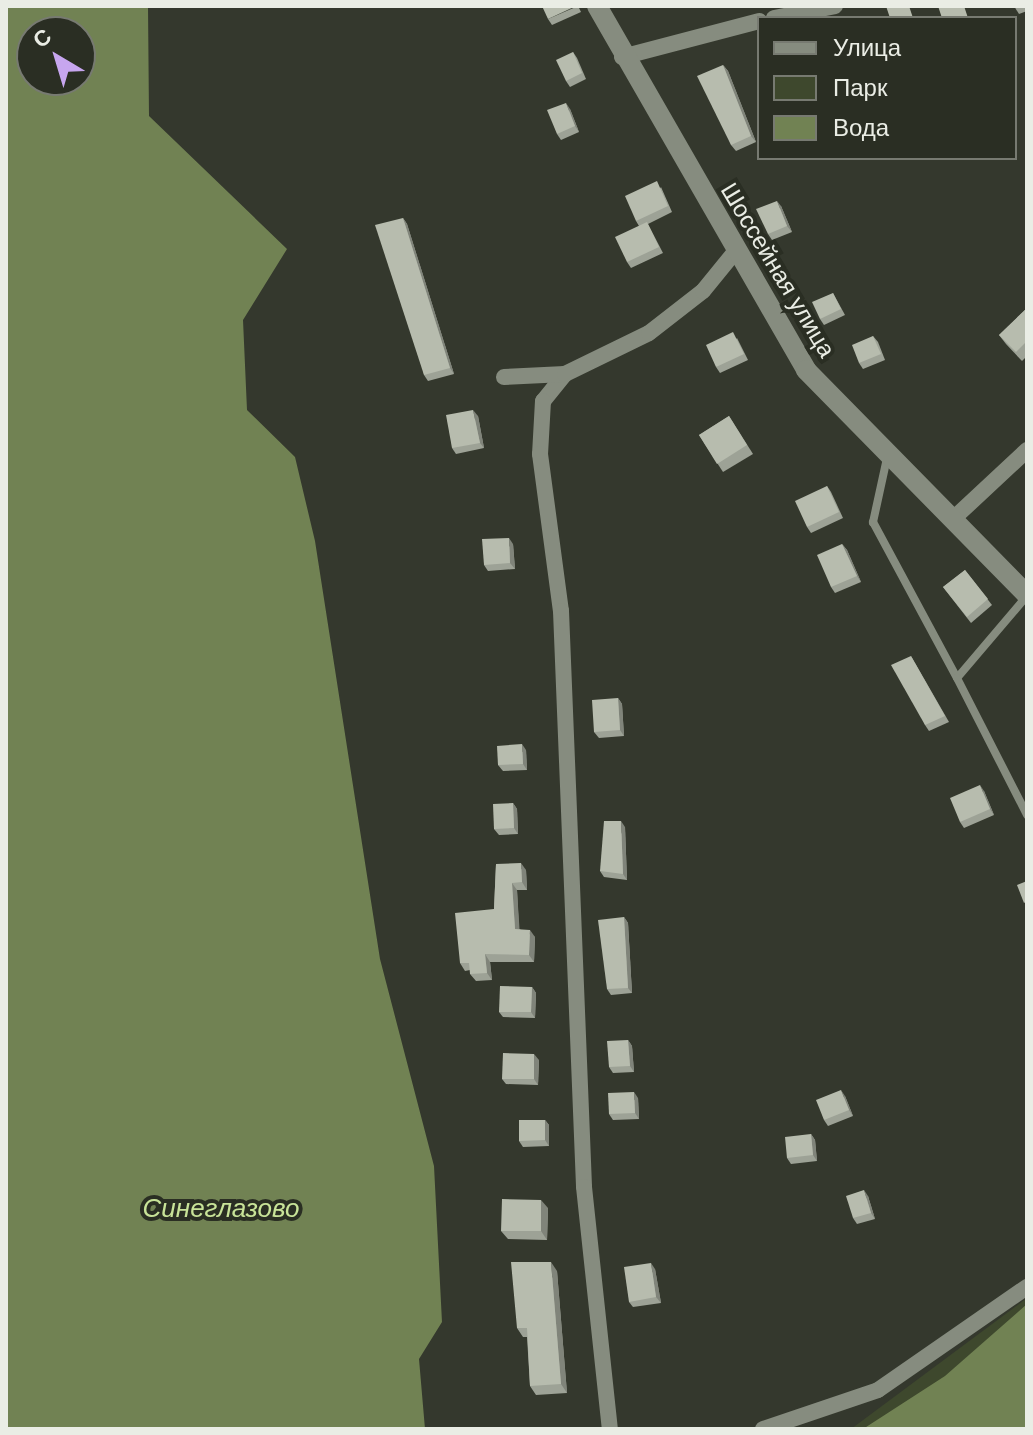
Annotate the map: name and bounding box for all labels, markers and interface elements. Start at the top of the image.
north arrow [16,16,96,96]
legend [757,16,1017,160]
text: С [28,24,56,53]
text: Улица [833,34,901,61]
text: Парк [833,74,887,101]
text: Вода [833,114,889,141]
street label: Шоссейная улица [715,178,841,362]
water label: Синеглазово [143,1193,299,1225]

